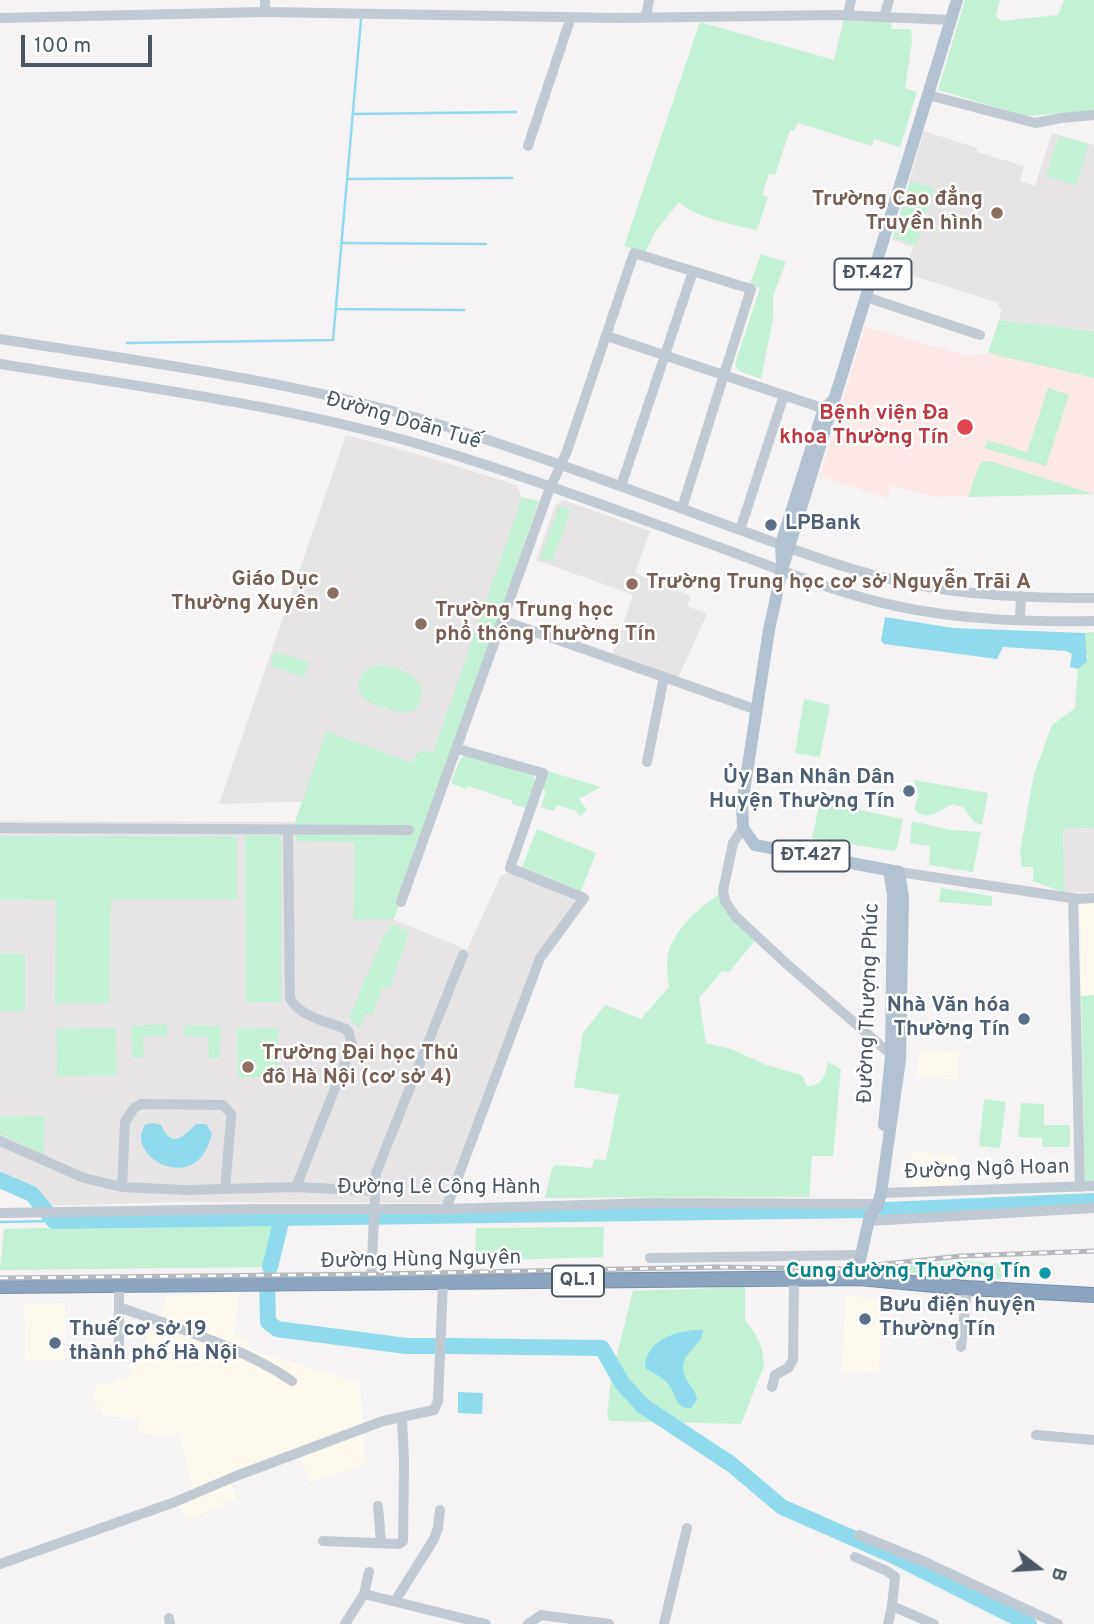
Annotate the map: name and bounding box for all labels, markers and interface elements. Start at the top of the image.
scale bar [24,21,156,65]
text: 100 m [34,33,91,60]
place label: Trường Cao đẳng Truyền hình [812,188,983,238]
marker: Trường Cao đẳng Truyền hình [989,205,1005,221]
road number: ĐT.427 [834,258,912,290]
street label: Đường Doãn Tuế [323,388,483,456]
place label: Bệnh viện Đa khoa Thường Tín [779,402,949,452]
marker: Bệnh viện Đa khoa Thường Tín [955,417,975,437]
place label: LPBank [785,512,861,538]
marker: LPBank [763,517,779,533]
place label: Giáo Dục Thường Xuyên [171,568,319,618]
place label: Trường Trung học cơ sở Nguyễn Trãi A [646,571,1031,597]
marker: Trường Trung học cơ sở Nguyễn Trãi A [624,576,640,592]
marker: Giáo Dục Thường Xuyên [325,585,341,601]
place label: Trường Trung học phổ thông Thường Tín [435,599,656,649]
marker: Trường Trung học phổ thông Thường Tín [413,616,429,632]
place label: Ủy Ban Nhân Dân Huyện Thường Tín [709,766,895,816]
marker: Ủy Ban Nhân Dân Huyện Thường Tín [901,783,917,799]
road number: ĐT.427 [772,841,850,872]
street label: Đường Thượng Phúc [854,902,886,1104]
place label: Nhà Văn hóa Thường Tín [887,994,1010,1044]
marker: Nhà Văn hóa Thường Tín [1016,1011,1032,1027]
place label: Trường Đại học Thủ đô Hà Nội (cơ sở 4) [262,1042,459,1092]
marker: Trường Đại học Thủ đô Hà Nội (cơ sở 4) [240,1059,256,1075]
street label: Đường Ngô Hoan [904,1156,1070,1186]
street label: Đường Lê Công Hành [338,1176,540,1202]
street label: Đường Hùng Nguyên [320,1247,522,1275]
place label: Cung đường Thường Tín [786,1260,1031,1286]
marker: Cung đường Thường Tín [1037,1265,1053,1281]
road number: QL.1 [552,1266,604,1296]
place label: Bưu điện huyện Thường Tín [879,1294,1036,1344]
marker: Bưu điện huyện Thường Tín [857,1311,873,1327]
place label: Thuế cơ sở 19 thành phố Hà Nội [69,1318,238,1368]
marker: Thuế cơ sở 19 thành phố Hà Nội [47,1335,63,1351]
north arrow [1003,1533,1073,1603]
text: B [1045,1564,1071,1584]

